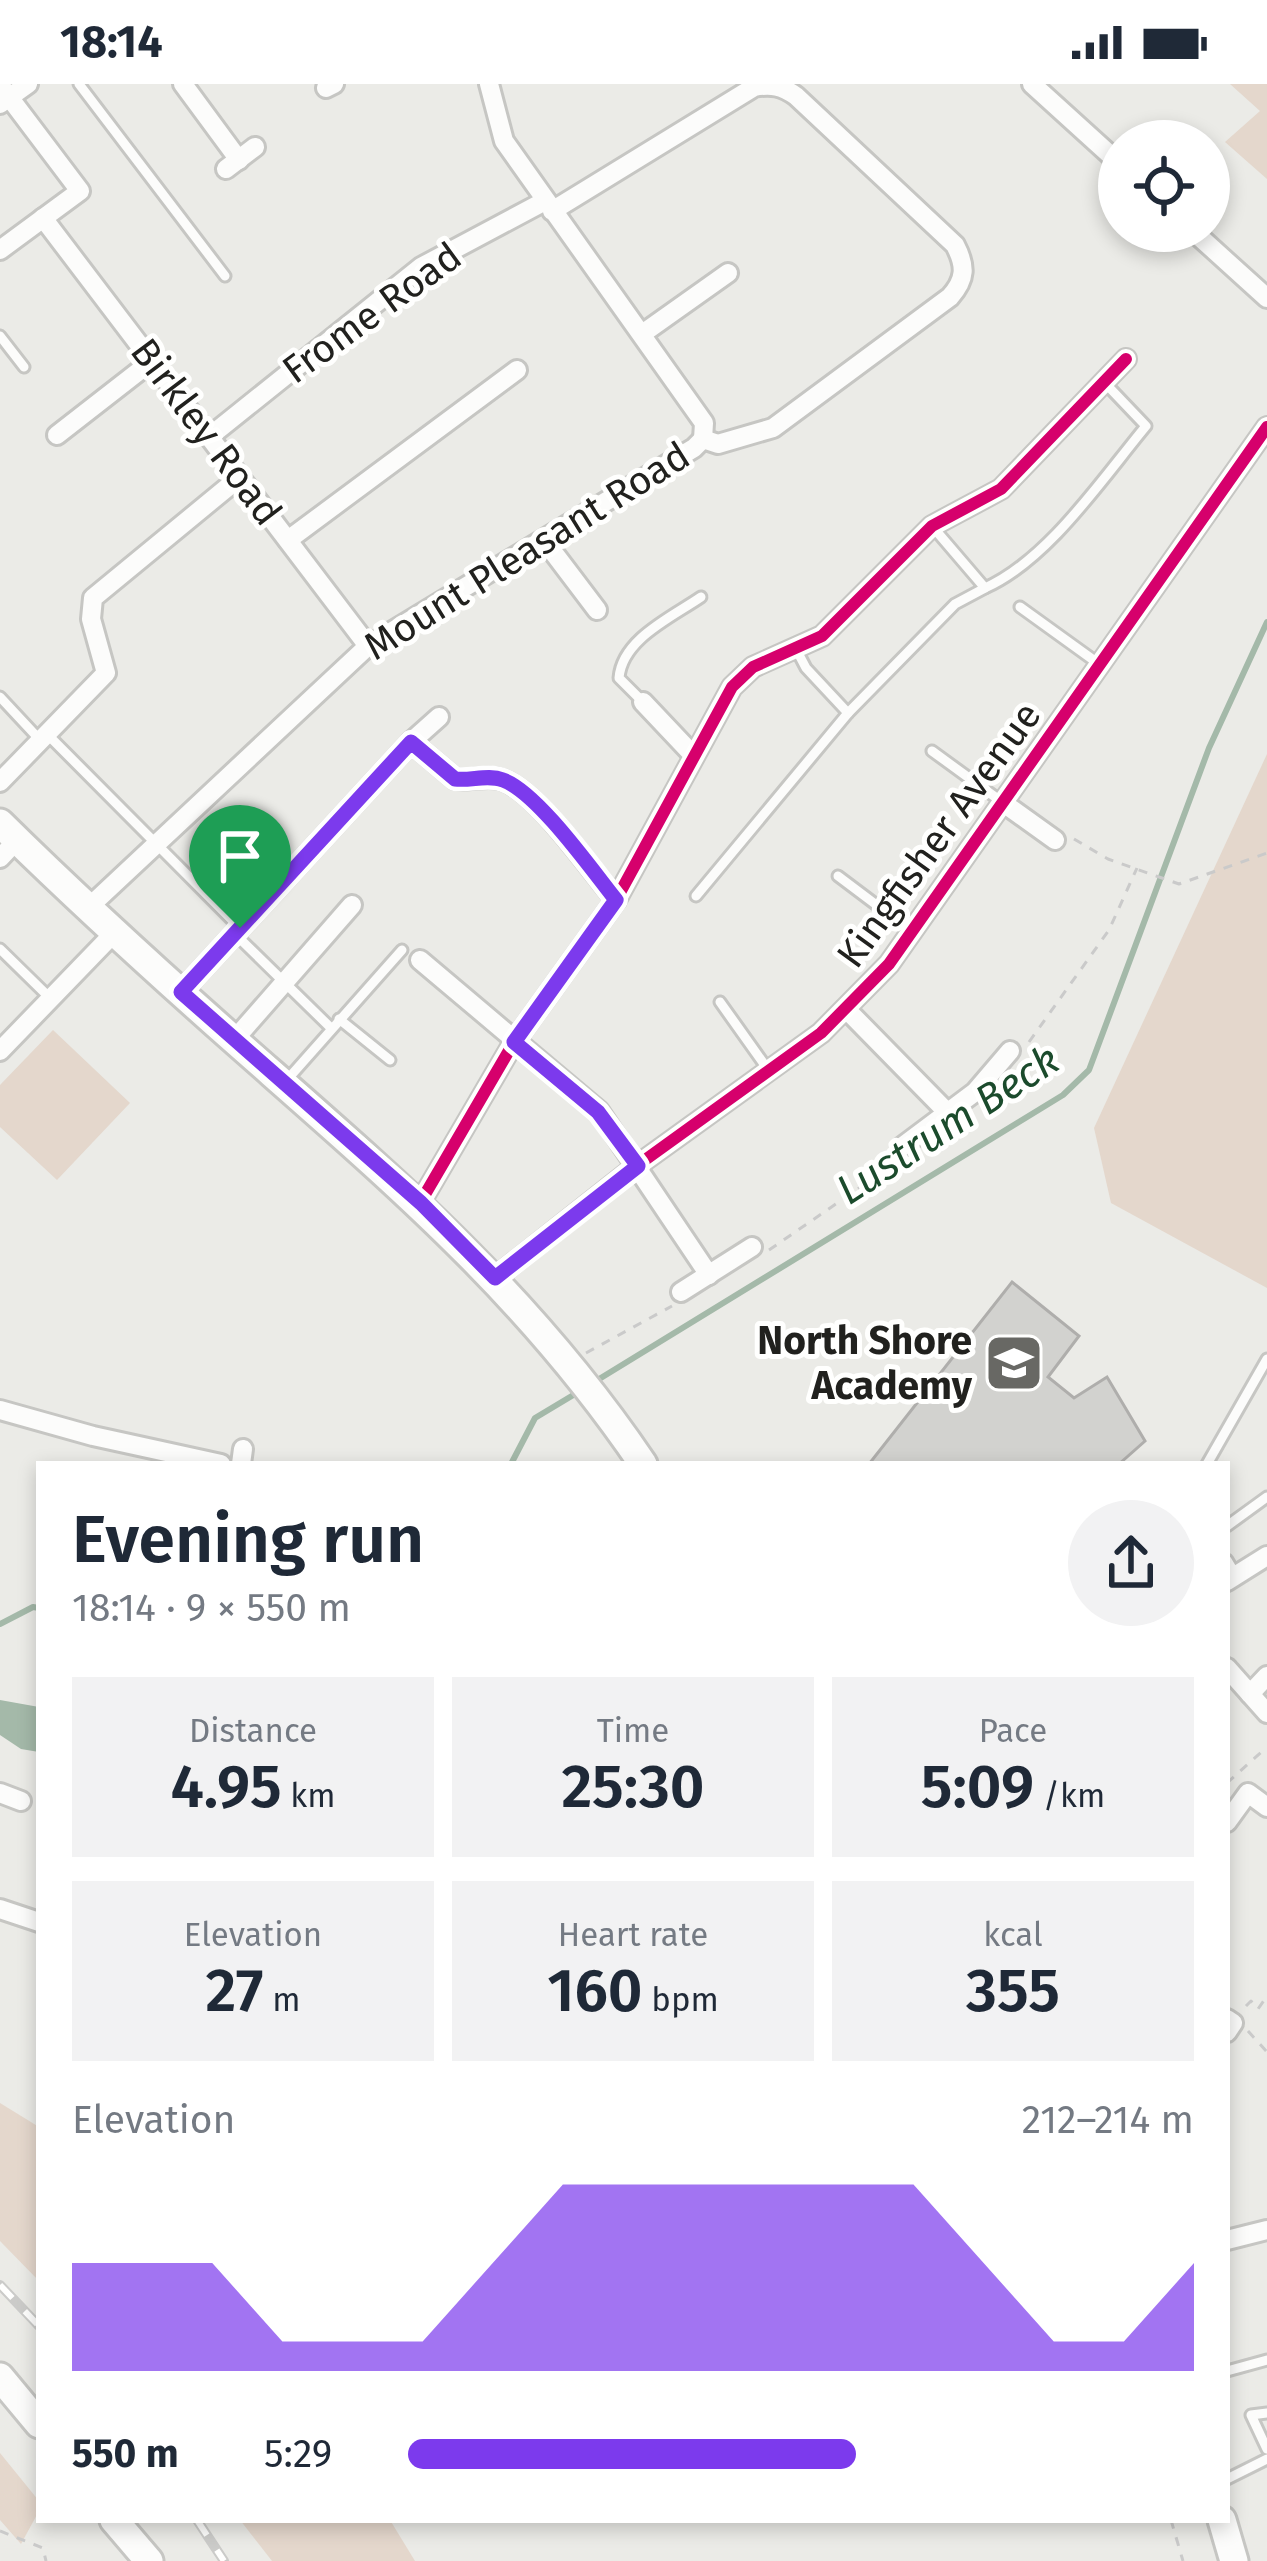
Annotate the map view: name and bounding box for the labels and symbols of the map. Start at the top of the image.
street label: Frome Road [274,233,470,393]
street label: Birkley Road [121,330,291,534]
street label: Mount Pleasant Road [356,432,698,670]
street label: Kingfisher Avenue [827,693,1051,977]
pin [189,805,291,928]
water label: Lustrum Beck [828,1035,1068,1215]
place label: North Shore Academy [757,1318,973,1409]
school or university icon: North Shore Academy [983,1332,1045,1394]

